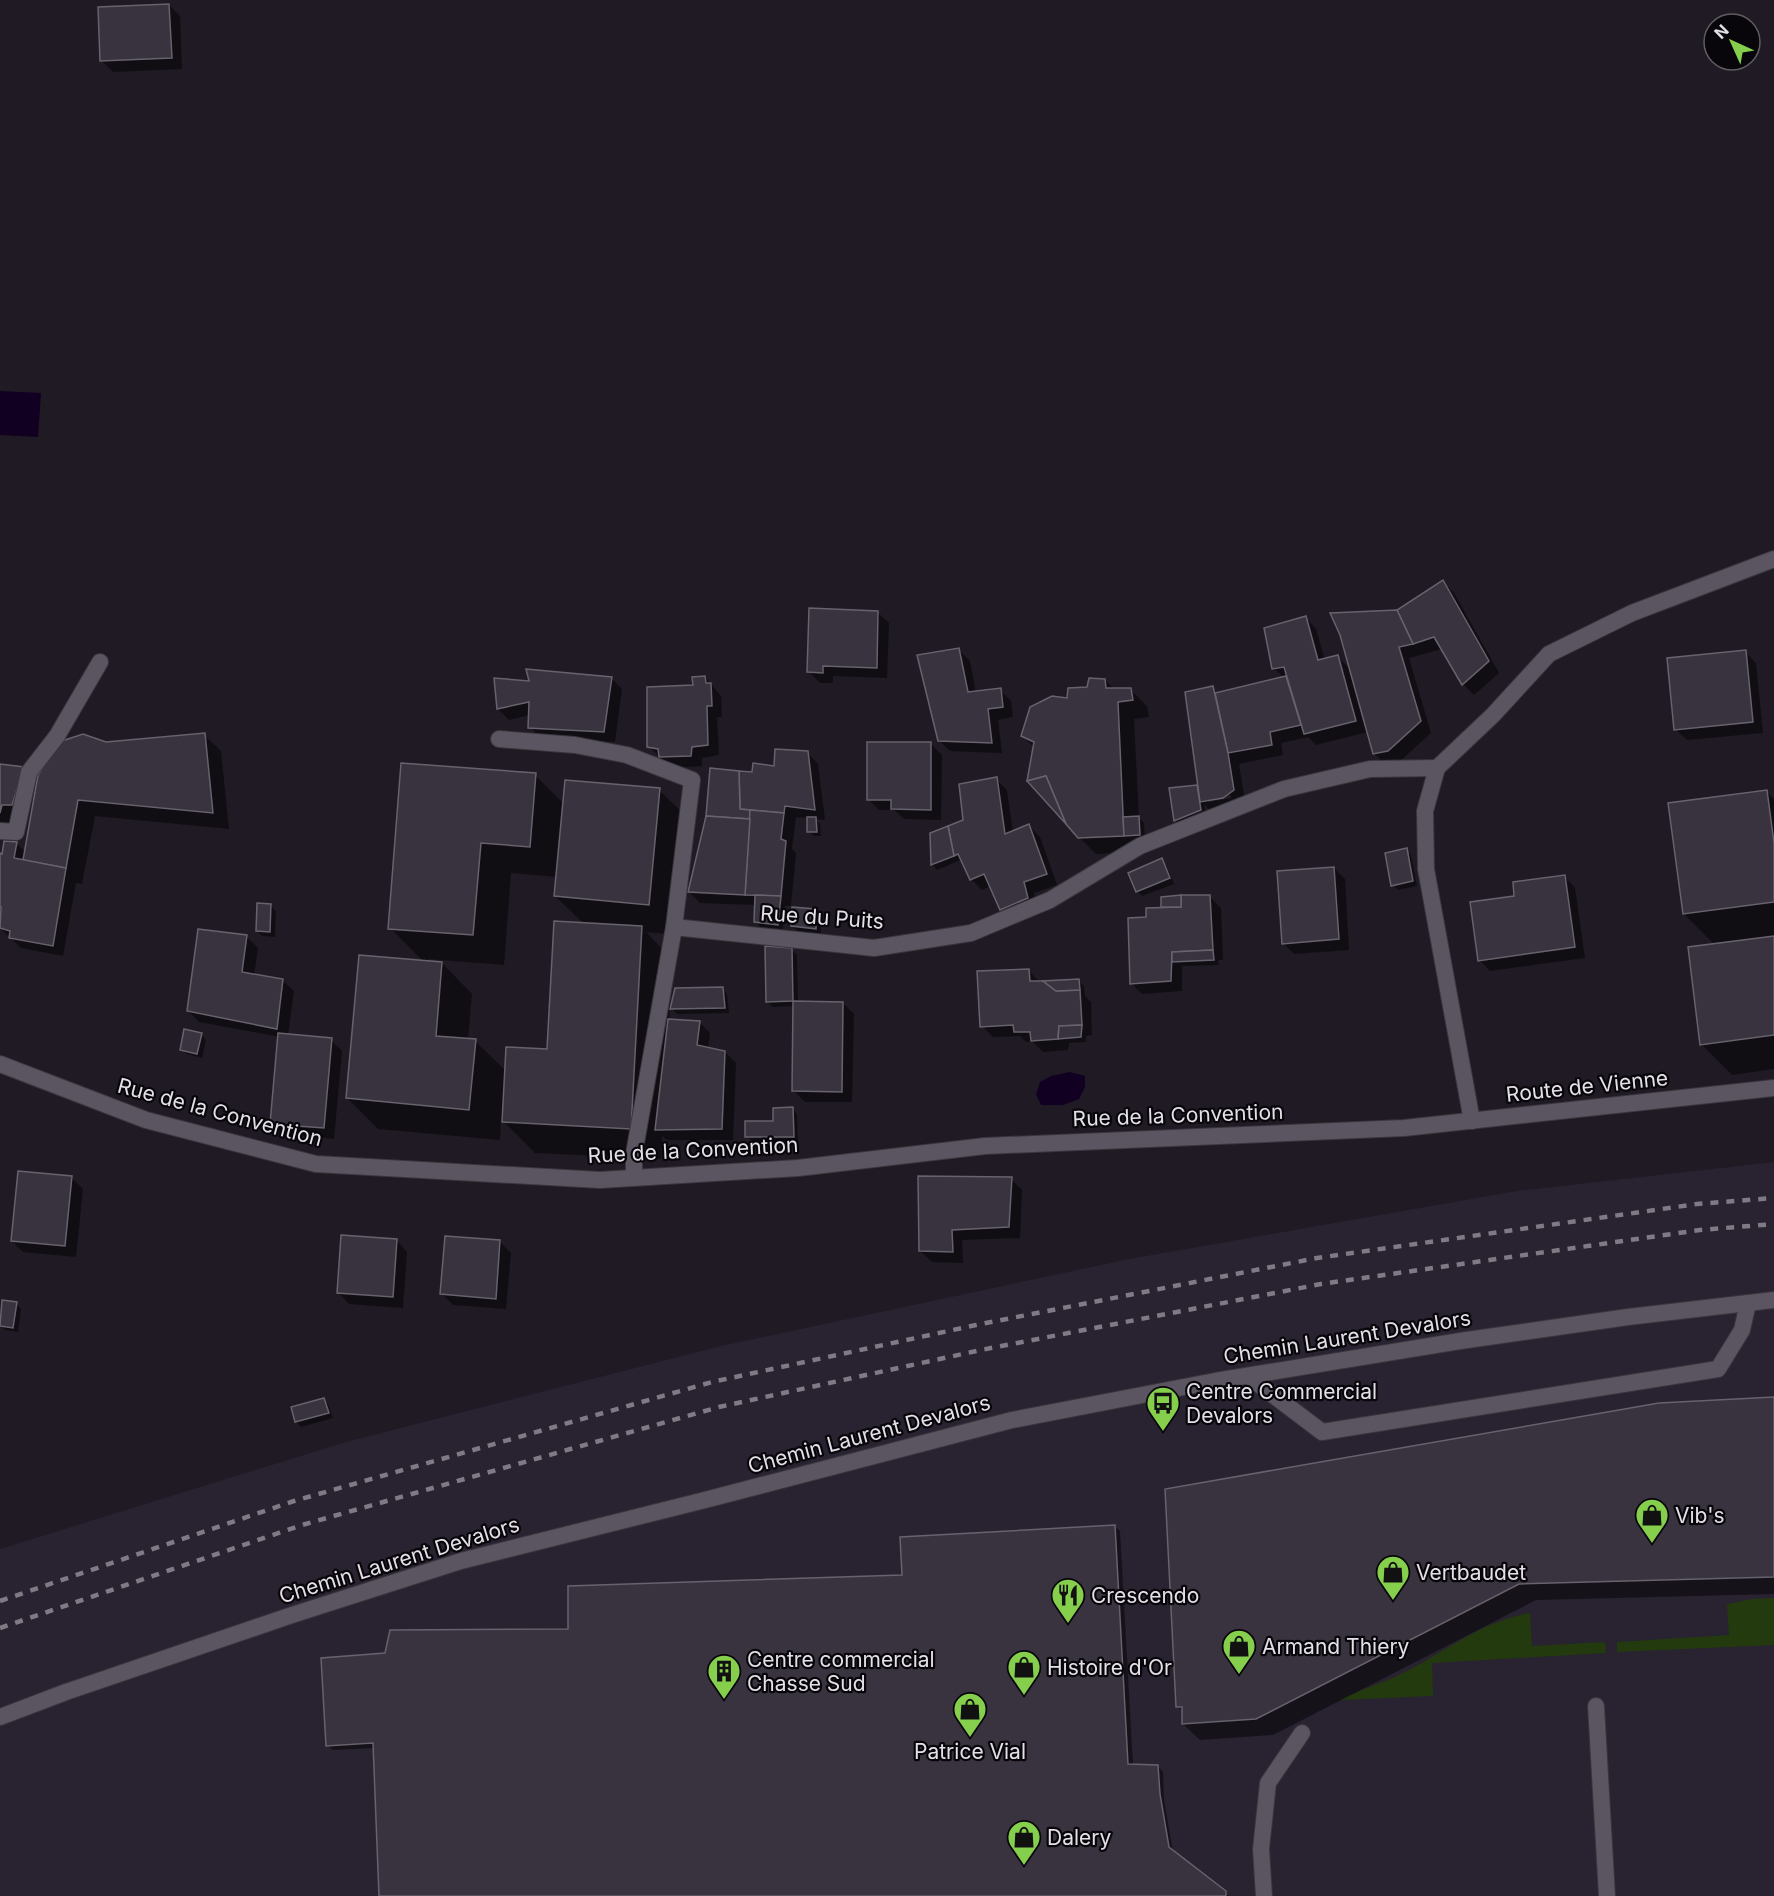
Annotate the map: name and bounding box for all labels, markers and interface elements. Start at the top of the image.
north arrow [1702,12,1762,72]
text: N [1710,20,1733,43]
street label: Rue du Puits [759,900,885,934]
street label: Route de Vienne [1505,1065,1669,1107]
street label: Rue de la Convention [115,1073,325,1151]
street label: Rue de la Convention [1072,1099,1284,1131]
street label: Rue de la Convention [587,1132,799,1168]
street label: Chemin Laurent Devalors [1222,1305,1472,1369]
place label: Centre Commercial Devalors [1186,1379,1377,1428]
bus stop icon: Centre Commercial Devalors [1145,1385,1181,1432]
street label: Chemin Laurent Devalors [745,1390,993,1478]
shop icon: Vib's [1634,1497,1670,1544]
place label: Vib's [1675,1503,1725,1528]
street label: Chemin Laurent Devalors [276,1511,522,1609]
shop icon: Vertbaudet [1375,1554,1411,1601]
place label: Vertbaudet [1416,1560,1526,1585]
restaurant icon: Crescendo [1050,1577,1086,1624]
place label: Crescendo [1091,1583,1199,1608]
shop icon: Armand Thiery [1221,1628,1257,1675]
place label: Armand Thiery [1262,1634,1410,1659]
place label: Centre commercial Chasse Sud [747,1647,935,1696]
shop icon: Histoire d'Or [1006,1649,1042,1696]
building icon: Centre commercial Chasse Sud [706,1653,742,1700]
place label: Histoire d'Or [1047,1655,1172,1680]
shop icon: Patrice Vial [952,1691,988,1738]
place label: Patrice Vial [914,1739,1026,1764]
shop icon: Dalery [1006,1819,1042,1866]
place label: Dalery [1047,1825,1112,1850]

